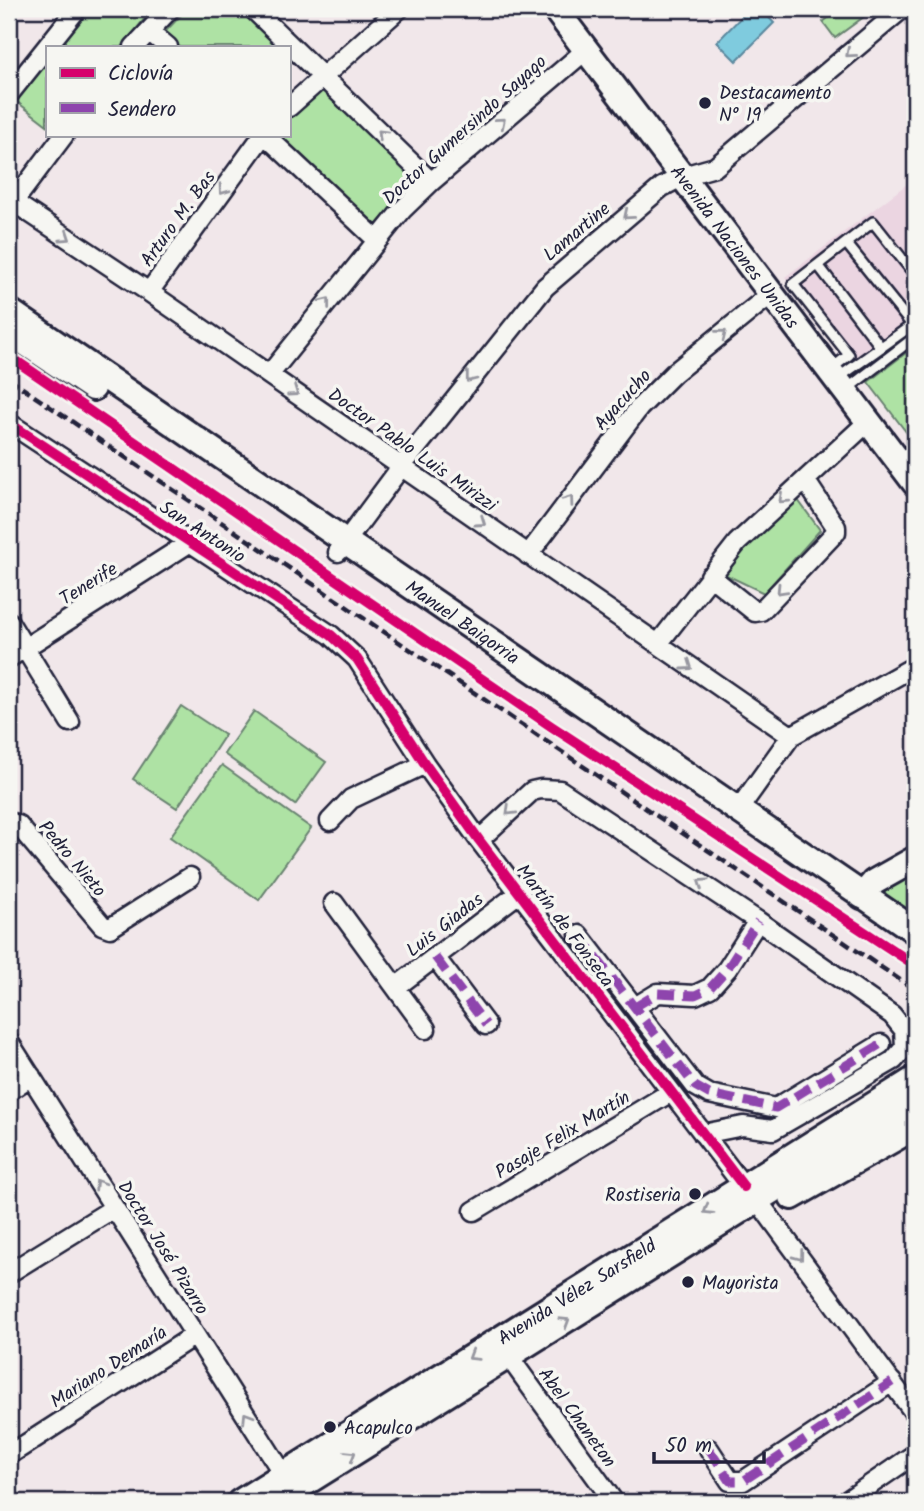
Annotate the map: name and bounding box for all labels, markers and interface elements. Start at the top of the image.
one-way arrow [846,45,859,57]
legend [46,46,290,136]
street label: Doctor Gumersindo Sayago [376,48,554,213]
text: Ciclovía [108,58,173,91]
place label: Destacamento N° 19 [719,79,831,131]
text: Sendero [108,94,176,127]
marker: Destacamento N° 19 [697,95,713,111]
one-way arrow [493,118,506,130]
one-way arrow [377,130,390,143]
street label: Avenida Naciones Unidas [661,159,806,336]
street label: Arturo M. Bas [133,165,224,274]
one-way arrow [219,182,231,195]
street label: Lamartine [537,195,618,270]
one-way arrow [623,207,636,219]
one-way arrow [58,228,71,241]
one-way arrow [318,298,331,310]
one-way arrow [714,329,726,342]
street label: Ayacucho [588,363,659,438]
one-way arrow [466,370,479,382]
street label: Doctor Pablo Luis Mirizzi [321,381,504,521]
one-way arrow [286,384,299,396]
one-way arrow [778,491,791,503]
street label: San Antonio [153,494,251,572]
one-way arrow [560,495,573,508]
one-way arrow [473,514,486,526]
street label: Tenerife [54,555,124,614]
street label: Manuel Baigorria [398,573,525,673]
one-way arrow [777,581,790,594]
one-way arrow [680,657,693,670]
one-way arrow [505,802,518,815]
street label: Pedro Nieto [30,814,113,904]
street label: Martín de Fonseca [508,858,621,994]
one-way arrow [696,878,709,891]
street label: Luis Giadas [400,886,490,965]
street label: Pasaje Felix Martín [490,1084,636,1188]
street label: Doctor José Pizarro [109,1175,216,1321]
one-way arrow [94,1178,107,1191]
place label: Rostiseria [605,1181,681,1211]
marker: Rostiseria [687,1186,703,1202]
one-way arrow [702,1201,715,1214]
street label: Avenida Vélez Sarsfield [492,1231,663,1354]
one-way arrow [790,1248,803,1261]
place label: Mayorista [702,1269,779,1299]
marker: Mayorista [680,1274,696,1290]
one-way arrow [558,1317,571,1330]
street label: Mariano Demaría [44,1318,174,1417]
one-way arrow [468,1348,481,1361]
street label: Abel Chaneton [530,1362,623,1475]
one-way arrow [242,1412,255,1425]
place label: Acapulco [344,1414,413,1444]
marker: Acapulco [322,1419,338,1435]
scale bar [654,1420,765,1464]
text: 50 m [665,1430,712,1463]
one-way arrow [344,1450,357,1463]

